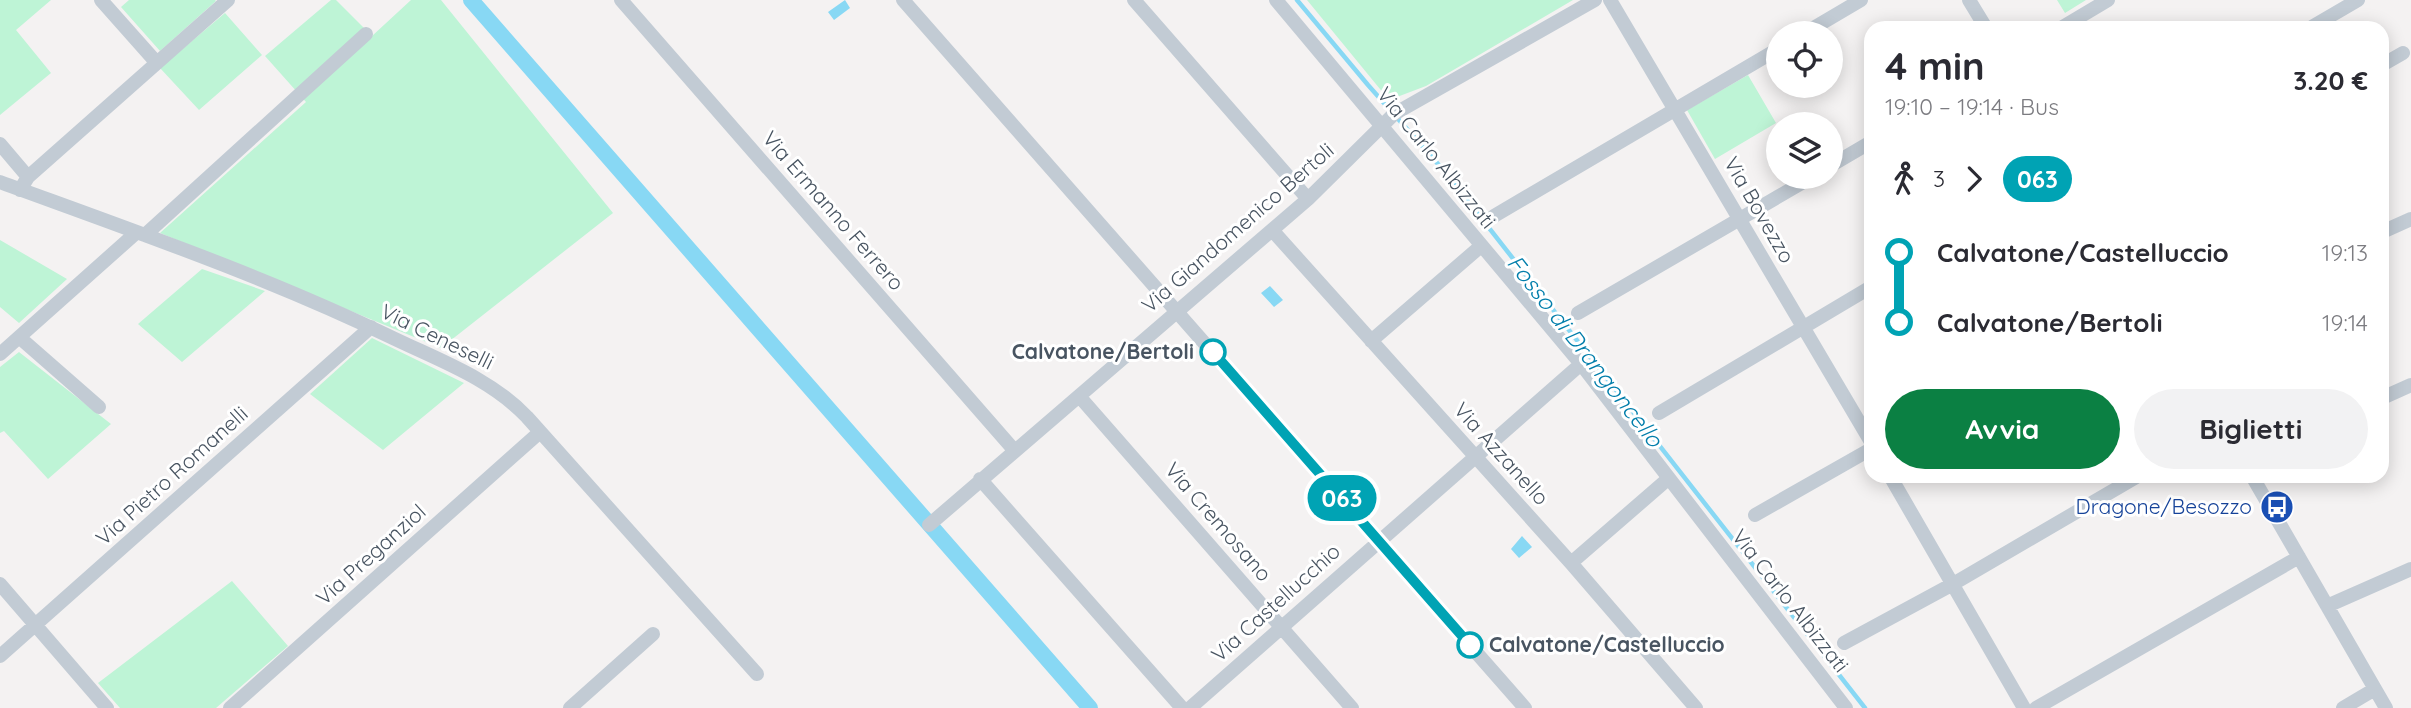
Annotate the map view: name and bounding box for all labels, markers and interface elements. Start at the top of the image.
map controls [1766,21,1843,189]
button: locate [1766,21,1843,98]
text: 4 min [1885,42,1985,90]
text: 3.20 € [2293,64,2368,97]
street label: Via Carlo Albizzati [1372,81,1502,233]
text: 19:10 – 19:14 · Bus [1885,92,2059,121]
button: layers [1766,112,1843,189]
street label: Via Ermanno Ferrero [757,125,910,295]
street label: Via Giandomenico Bertoli [1136,137,1339,318]
street label: Via Bovezzo [1719,152,1801,267]
icon: walk [1885,160,1923,198]
icon: forward [1955,160,1993,198]
text: 3 [1933,164,1945,193]
text: 063 [2017,164,2058,194]
text: Calvatone/Castelluccio [1937,236,2229,269]
text: 19:13 [2322,238,2368,267]
water label: Fosso di Drangoncello [1501,249,1670,453]
street label: Via Ceneselli [377,298,498,375]
text: Calvatone/Bertoli [1937,306,2163,339]
text: 19:14 [2322,308,2368,337]
place label: Calvatone/Bertoli [1012,338,1194,364]
marker: Calvatone/Bertoli [1200,339,1226,365]
button: Avvia [1885,389,2120,469]
button: Biglietti [2134,389,2368,469]
street label: Via Azzanello [1449,397,1555,510]
street label: Via Pietro Romanelli [90,400,253,550]
street label: Via Cremosano [1160,456,1278,586]
line badge: 063 [1302,475,1382,521]
text: 063 [1322,483,1362,513]
bus stop icon: Dragone/Besozzo [2258,488,2296,526]
place label: Dragone/Besozzo [2076,493,2252,519]
street label: Via Preganziol [310,498,431,610]
street label: Via Carlo Albizzati [1727,524,1855,677]
street label: Via Castellucchio [1206,538,1345,667]
place label: Calvatone/Castelluccio [1489,631,1725,657]
marker: Calvatone/Castelluccio [1457,632,1483,658]

